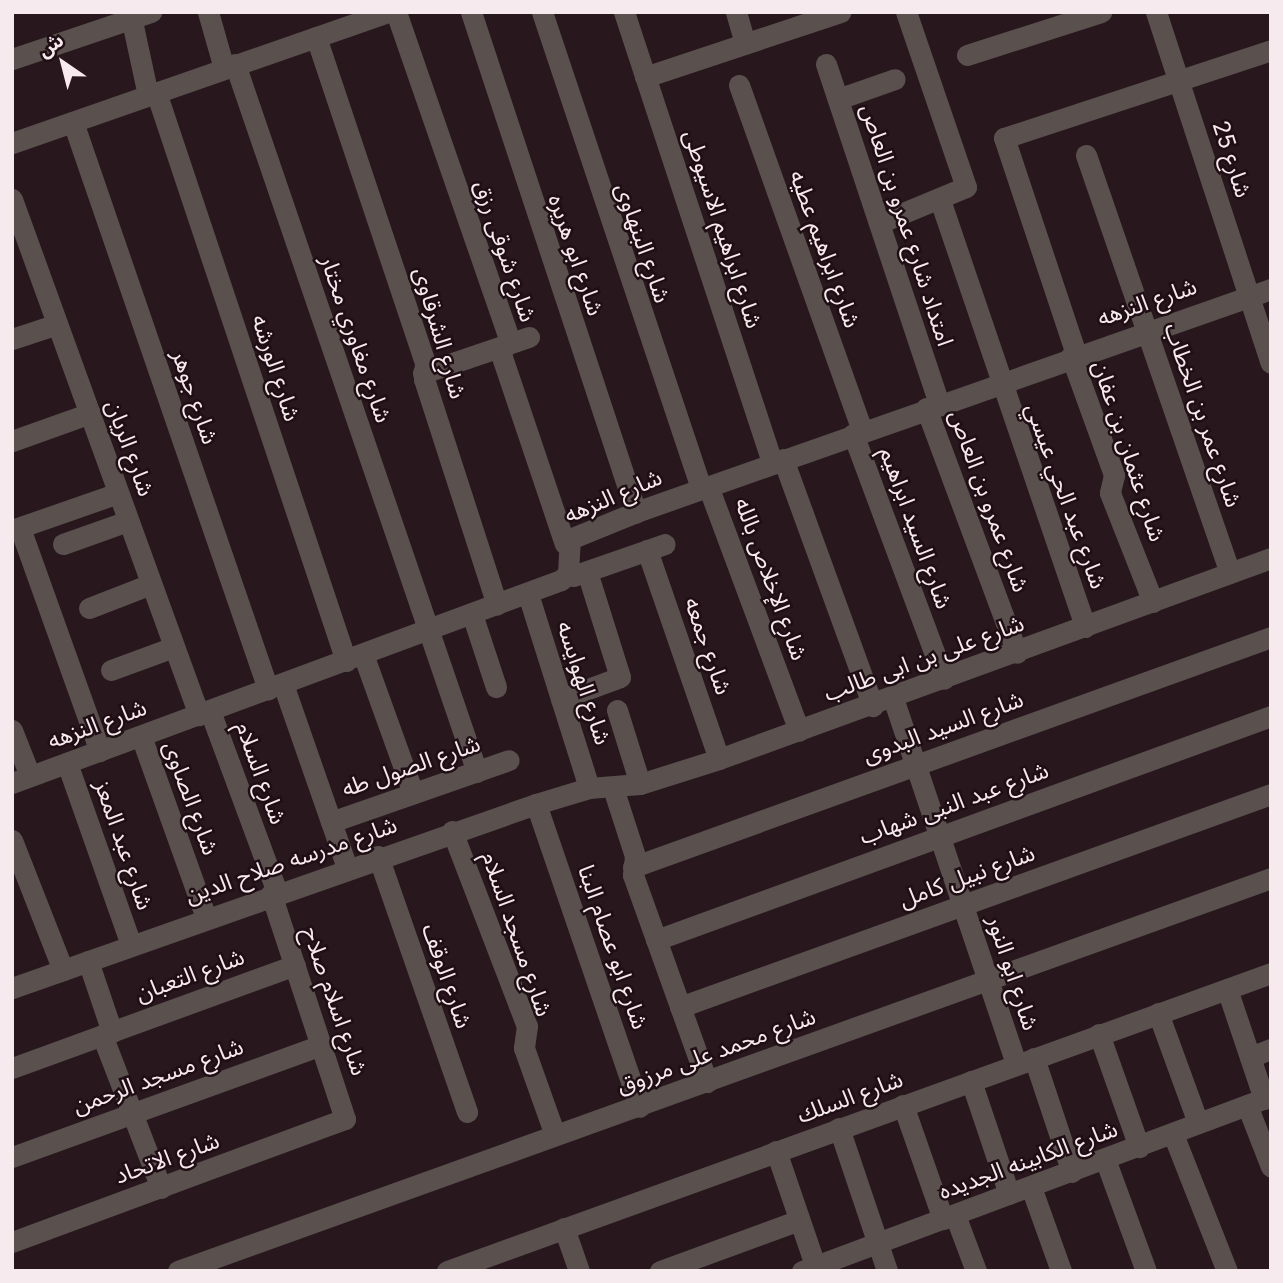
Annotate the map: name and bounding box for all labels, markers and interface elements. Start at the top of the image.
north arrow [28,28,98,98]
text: ش [33,29,68,62]
street label: امتداد شارع عمرو بن العاص [855,100,959,350]
street label: شارع 25 [1207,117,1257,201]
street label: شارع ابراهيم الاسيوطى [678,126,768,332]
street label: شارع ابراهيم عطيه [784,166,866,332]
street label: شارع شوقى رزق [468,177,542,325]
street label: شارع البنهاوى [610,180,676,306]
street label: شارع ابو هريره [542,191,610,319]
street label: شارع مغاوري مختار [314,252,398,426]
street label: شارع الشرقاوى [408,264,472,402]
street label: شارع النزهه [1094,272,1200,332]
street label: شارع الورشه [246,311,306,425]
street label: شارع عمر بن الخطاب [1159,319,1247,511]
street label: شارع جوهر [166,346,224,448]
street label: شارع عثمان بن عفان [1087,357,1171,545]
street label: شارع الريان [100,396,160,500]
street label: شارع عبد الحي عيسي [1020,399,1112,593]
street label: شارع عمرو بن العاص [943,406,1035,596]
street label: شارع السيد ابراهيم [874,443,958,613]
street label: شارع النزهه [560,463,666,529]
street label: شارع الإخلاص بالله [729,494,813,664]
street label: شارع جمعه [678,594,738,698]
street label: شارع على بن ابى طالب [820,609,1028,707]
street label: شارع الهوايسه [551,618,617,748]
street label: شارع السيد البدوى [859,685,1027,769]
street label: شارع النزهه [44,693,150,755]
street label: شارع السلام [230,718,292,828]
street label: شارع الصول طه [338,729,484,803]
street label: شارع الصاوى [158,737,224,859]
street label: شارع عبد النبى شهاب [856,756,1052,850]
street label: شارع عبد المعز [89,777,159,913]
street label: شارع مدرسه صلاح الدين [182,811,400,909]
street label: شارع نبيل كامل [895,839,1039,913]
street label: شارع مسجد السلام [476,848,558,1020]
street label: شارع ابو عصام البنا [572,861,654,1033]
street label: شارع ابو النور [982,912,1044,1034]
street label: شارع الوقف [416,920,478,1032]
street label: شارع اسلام صلاح [297,923,373,1079]
street label: شارع التعبان [132,943,248,1007]
street label: شارع محمد على مرزوق [613,1002,819,1100]
street label: شارع مسجد الرحمن [69,1032,247,1120]
street label: شارع السلك [793,1065,907,1129]
street label: شارع الكابينه الجديده [935,1115,1121,1205]
street label: شارع الاتحاد [111,1126,223,1190]

